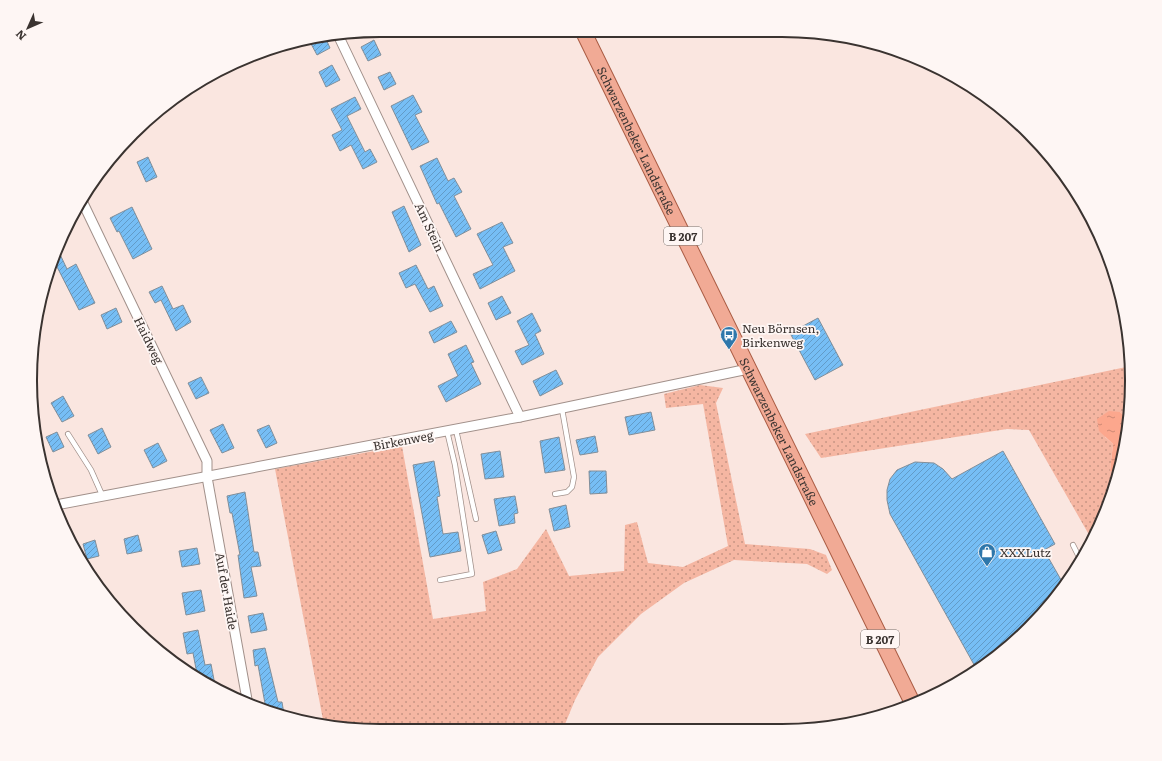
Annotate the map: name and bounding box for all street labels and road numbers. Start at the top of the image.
street label: Schwarzenbeker Landstraße [593,63,681,218]
street label: Am Stein [411,199,449,255]
road number: B 207 [664,227,702,245]
street label: Haidweg [130,313,168,367]
street label: Schwarzenbeker Landstraße [735,354,823,509]
street label: Birkenweg [371,425,435,455]
street label: Auf der Haide [211,551,243,631]
road number: B 207 [861,630,899,648]

